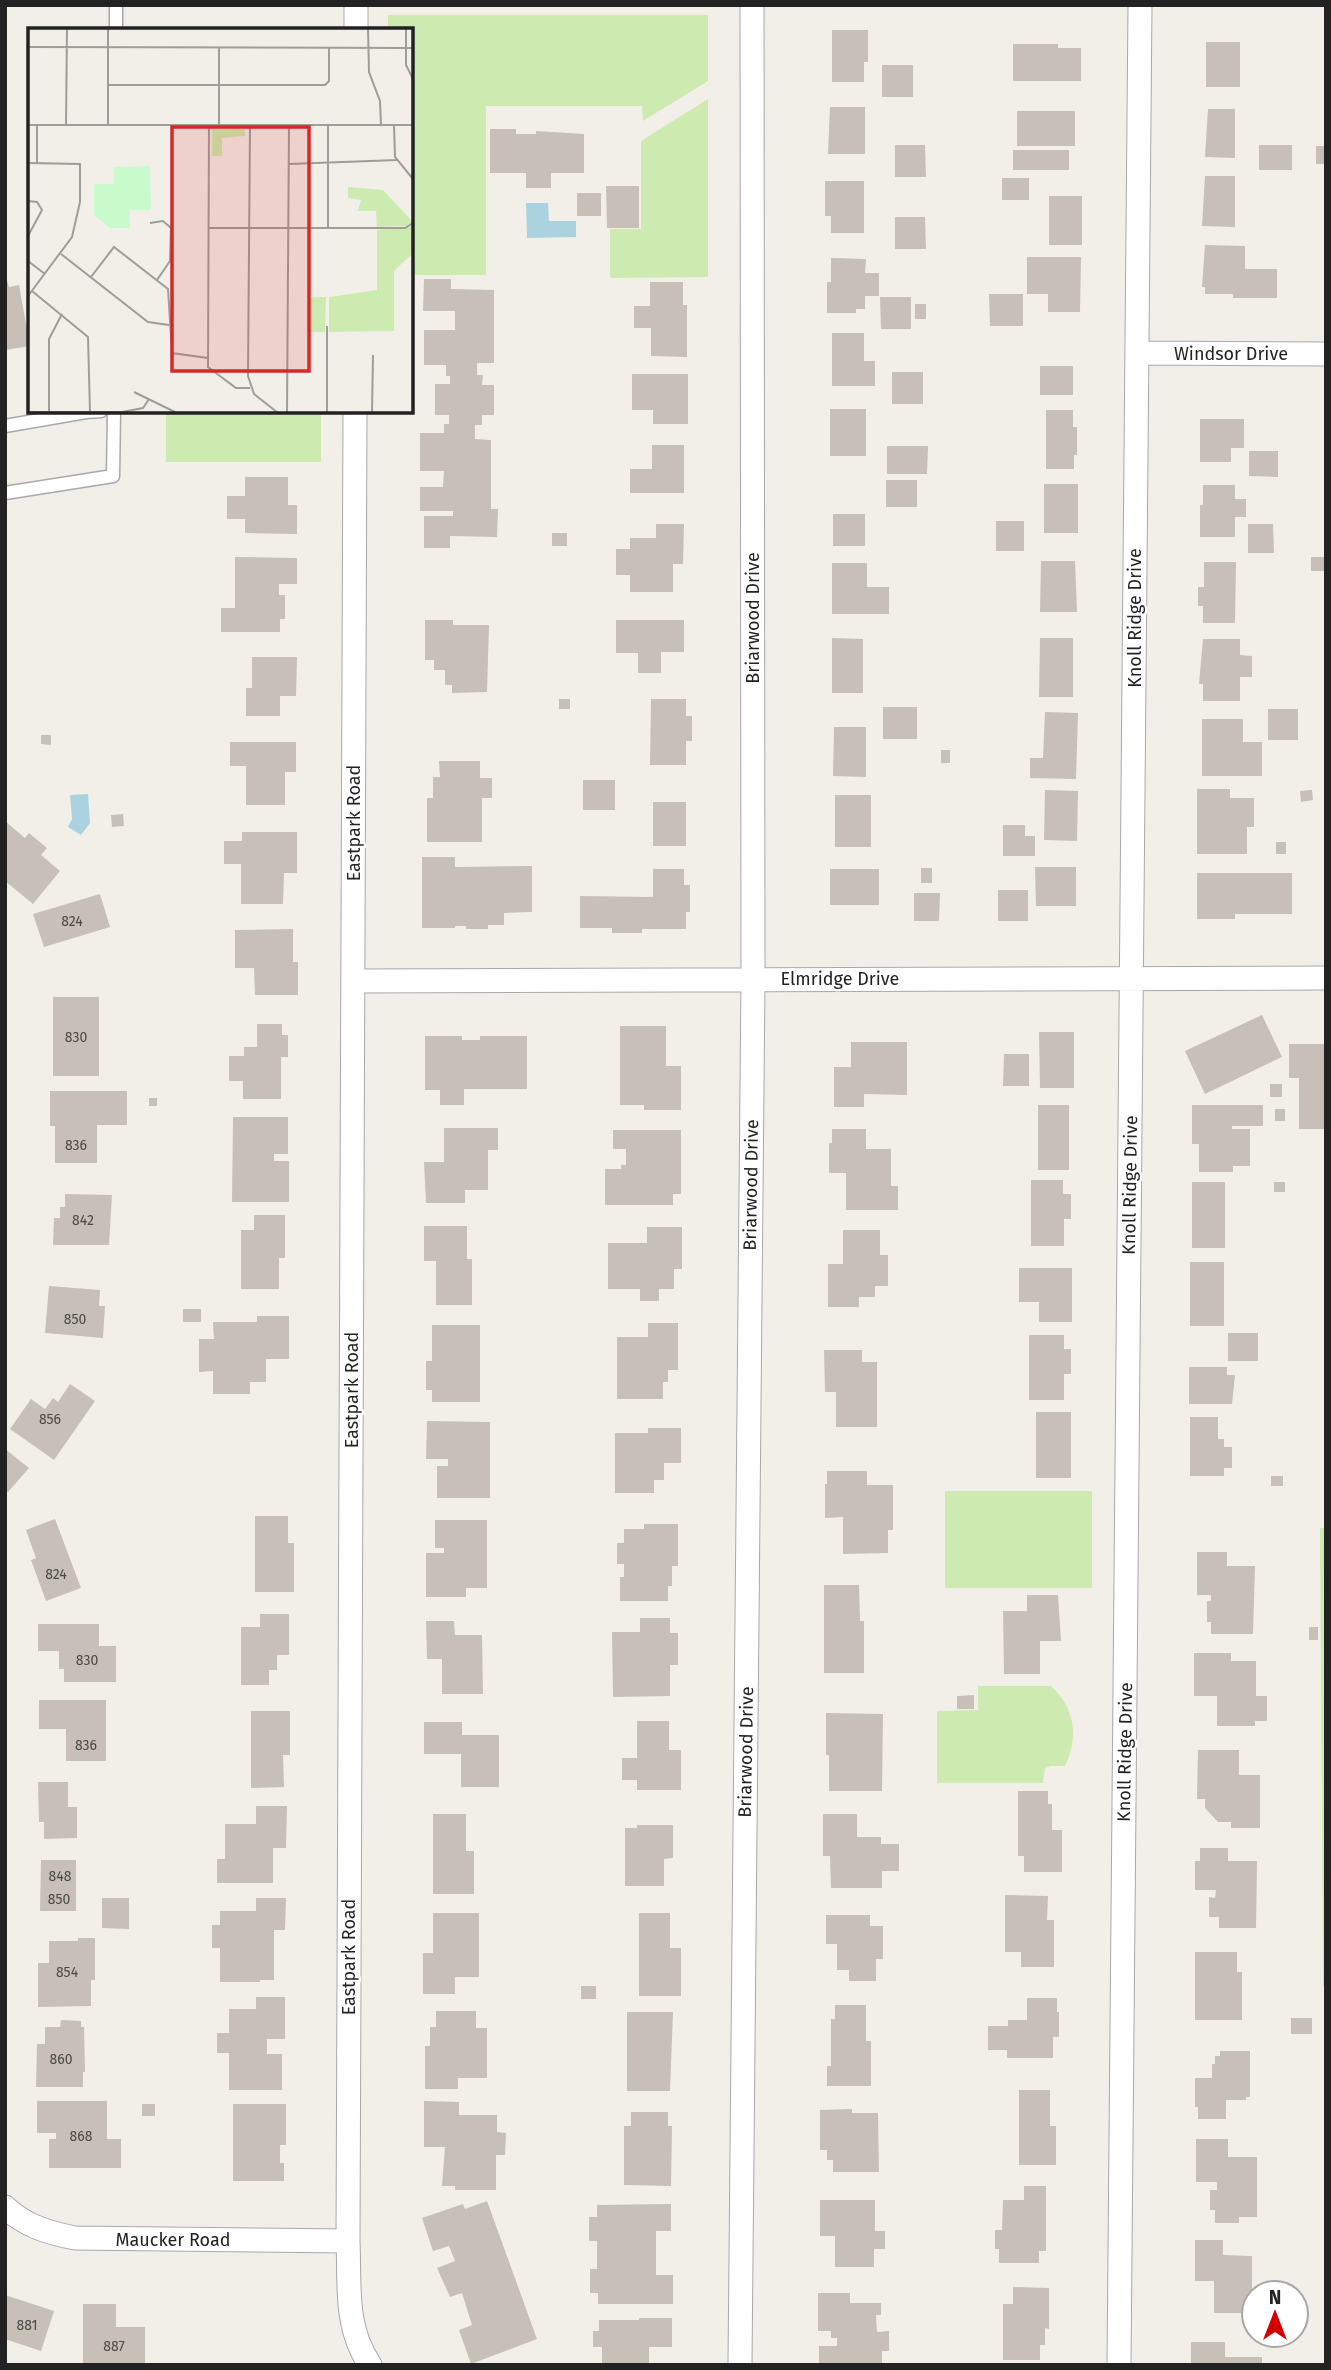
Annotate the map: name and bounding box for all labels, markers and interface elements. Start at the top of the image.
inset map [28,28,413,413]
street label: Windsor Drive [1174,343,1288,365]
street label: Knoll Ridge Drive [1124,548,1146,688]
street label: Briarwood Drive [742,552,764,684]
street label: Eastpark Road [343,765,365,881]
house number: 824 [61,913,83,930]
street label: Elmridge Drive [781,968,899,990]
house number: 830 [65,1029,87,1046]
street label: Knoll Ridge Drive [1118,1115,1142,1255]
street label: Briarwood Drive [739,1119,763,1251]
house number: 836 [65,1137,87,1154]
house number: 842 [72,1212,94,1229]
house number: 850 [64,1311,86,1328]
street label: Eastpark Road [341,1332,363,1448]
house number: 856 [39,1411,61,1428]
house number: 824 [45,1566,67,1583]
house number: 830 [76,1652,98,1669]
street label: Knoll Ridge Drive [1113,1682,1137,1822]
street label: Briarwood Drive [734,1686,758,1818]
house number: 836 [75,1737,97,1754]
house number: 848 [49,1868,72,1885]
house number: 850 [48,1891,70,1908]
street label: Eastpark Road [338,1899,360,2015]
house number: 854 [56,1964,79,1981]
house number: 860 [50,2051,73,2068]
house number: 868 [70,2128,93,2145]
street label: Maucker Road [116,2229,230,2251]
north arrow [1240,2279,1310,2349]
text: N [1269,2286,1281,2309]
house number: 881 [16,2317,38,2334]
house number: 887 [103,2338,125,2355]

